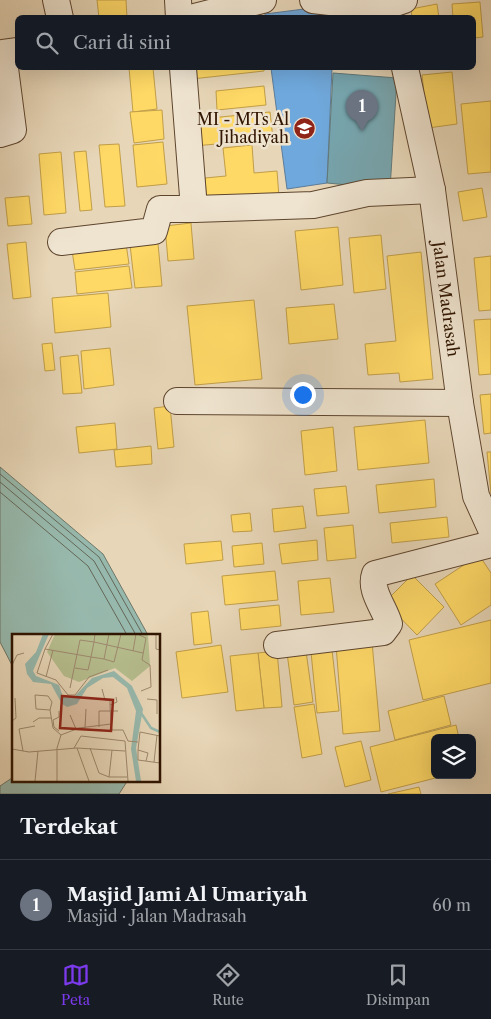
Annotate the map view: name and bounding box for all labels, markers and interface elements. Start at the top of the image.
search box [15,15,476,70]
icon: search [33,29,61,57]
text: Cari di sini [73,31,171,54]
pin: 1 [346,90,378,131]
place label: MI - MTs Al Jihadiyah [197,109,289,147]
school or university icon: MI - MTs Al Jihadiyah [293,116,317,140]
street label: Jalan Madrasah [428,237,464,358]
your location [290,382,316,408]
inset map [12,634,160,782]
map controls [431,734,476,779]
button: layers [431,734,476,779]
text: Terdekat [20,814,118,839]
text: Masjid Jami Al Umariyah [67,883,308,906]
text: 1 [32,895,40,915]
text: 60 m [432,895,471,915]
text: Masjid · Jalan Madrasah [67,906,247,926]
tab: Peta [61,961,90,1009]
tab: Rute [212,961,244,1009]
tab: Disimpan [366,961,430,1009]

